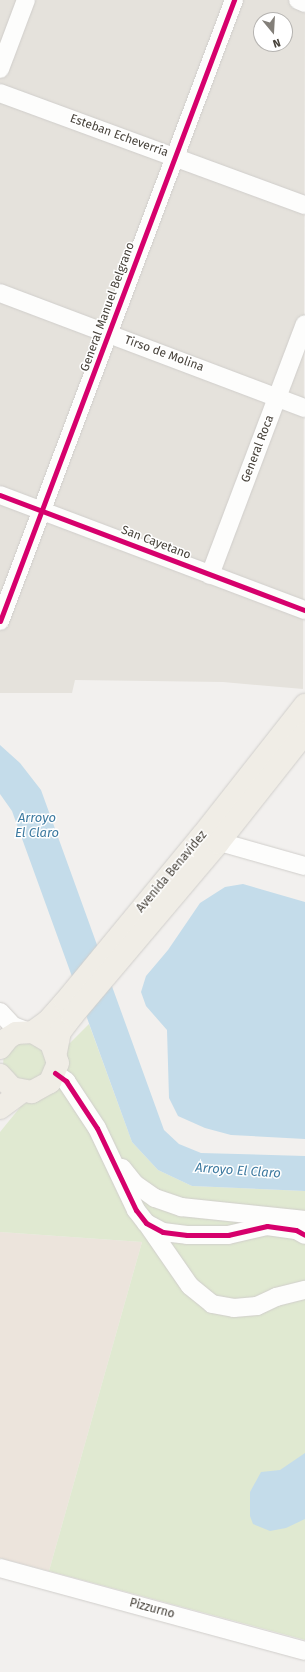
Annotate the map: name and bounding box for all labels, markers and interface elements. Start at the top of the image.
north arrow [253,12,293,52]
text: N [271,36,282,50]
street label: Esteban Echeverría [68,112,170,160]
street label: General Manuel Belgrano [78,240,138,374]
street label: Tirso de Molina [122,333,206,375]
street label: General Roca [239,413,277,485]
street label: San Cayetano [119,523,193,563]
water label: Arroyo El Claro [15,811,59,842]
street label: Avenida Benavídez [134,828,210,916]
water label: Arroyo El Claro [195,1160,281,1182]
street label: Pizzurno [128,1596,176,1622]

